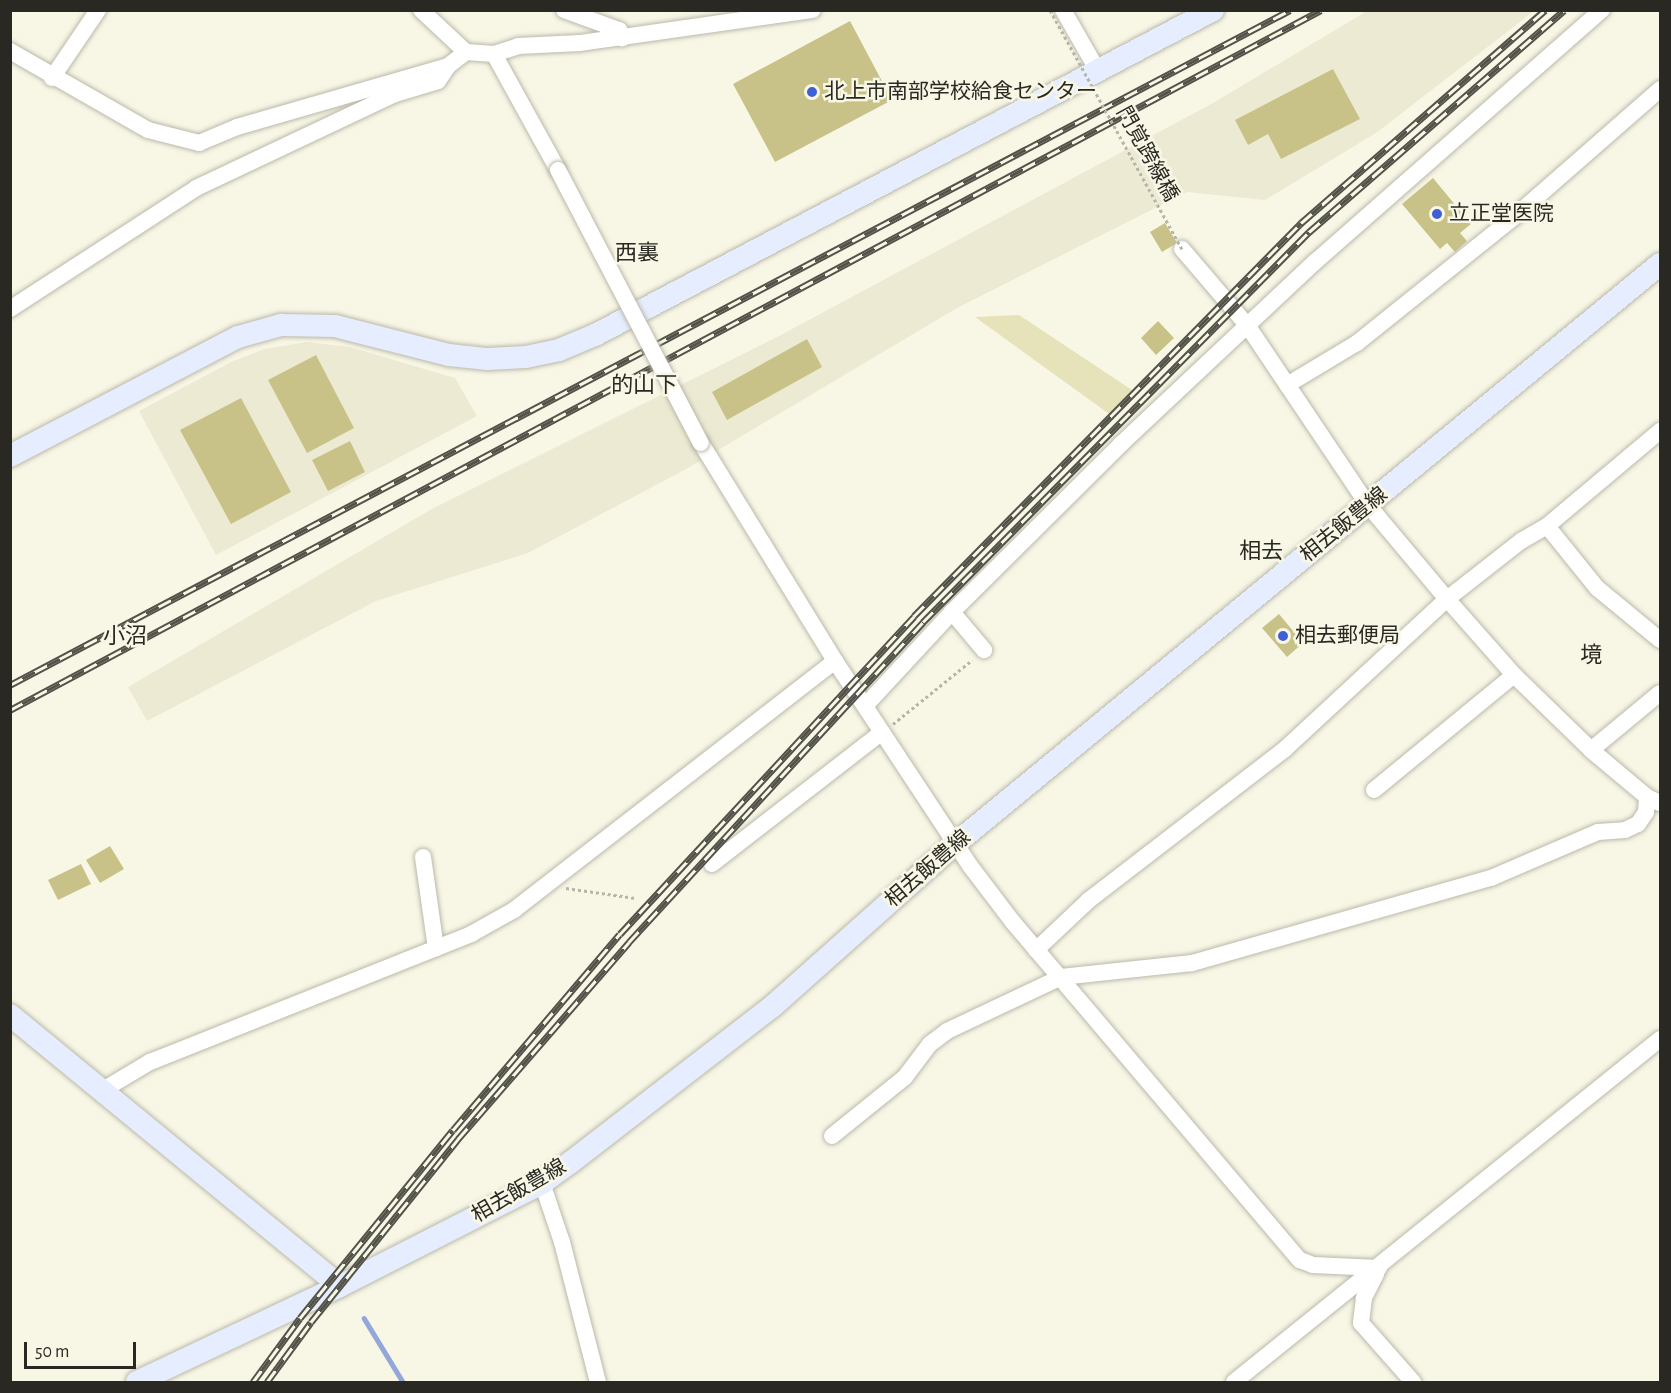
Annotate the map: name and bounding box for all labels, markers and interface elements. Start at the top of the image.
place label: 北上市南部学校給食センター [824,79,1097,105]
marker: 北上市南部学校給食センター [805,85,819,99]
street label: 門覚跨線橋 [1111,102,1183,206]
place label: 立正堂医院 [1449,201,1554,227]
marker: 立正堂医院 [1430,207,1444,221]
district label: 西裏 [615,241,659,267]
district label: 的山下 [611,373,677,399]
street label: 相去飯豊線 [1295,482,1393,568]
district label: 相去 [1239,539,1283,565]
place label: 相去郵便局 [1295,623,1400,649]
district label: 小沼 [103,624,147,650]
marker: 相去郵便局 [1276,629,1290,643]
district label: 境 [1580,643,1602,669]
street label: 相去飯豊線 [880,825,976,913]
street label: 相去飯豊線 [467,1154,571,1228]
scale bar [27,1330,140,1368]
text: 50 m [35,1343,69,1361]

